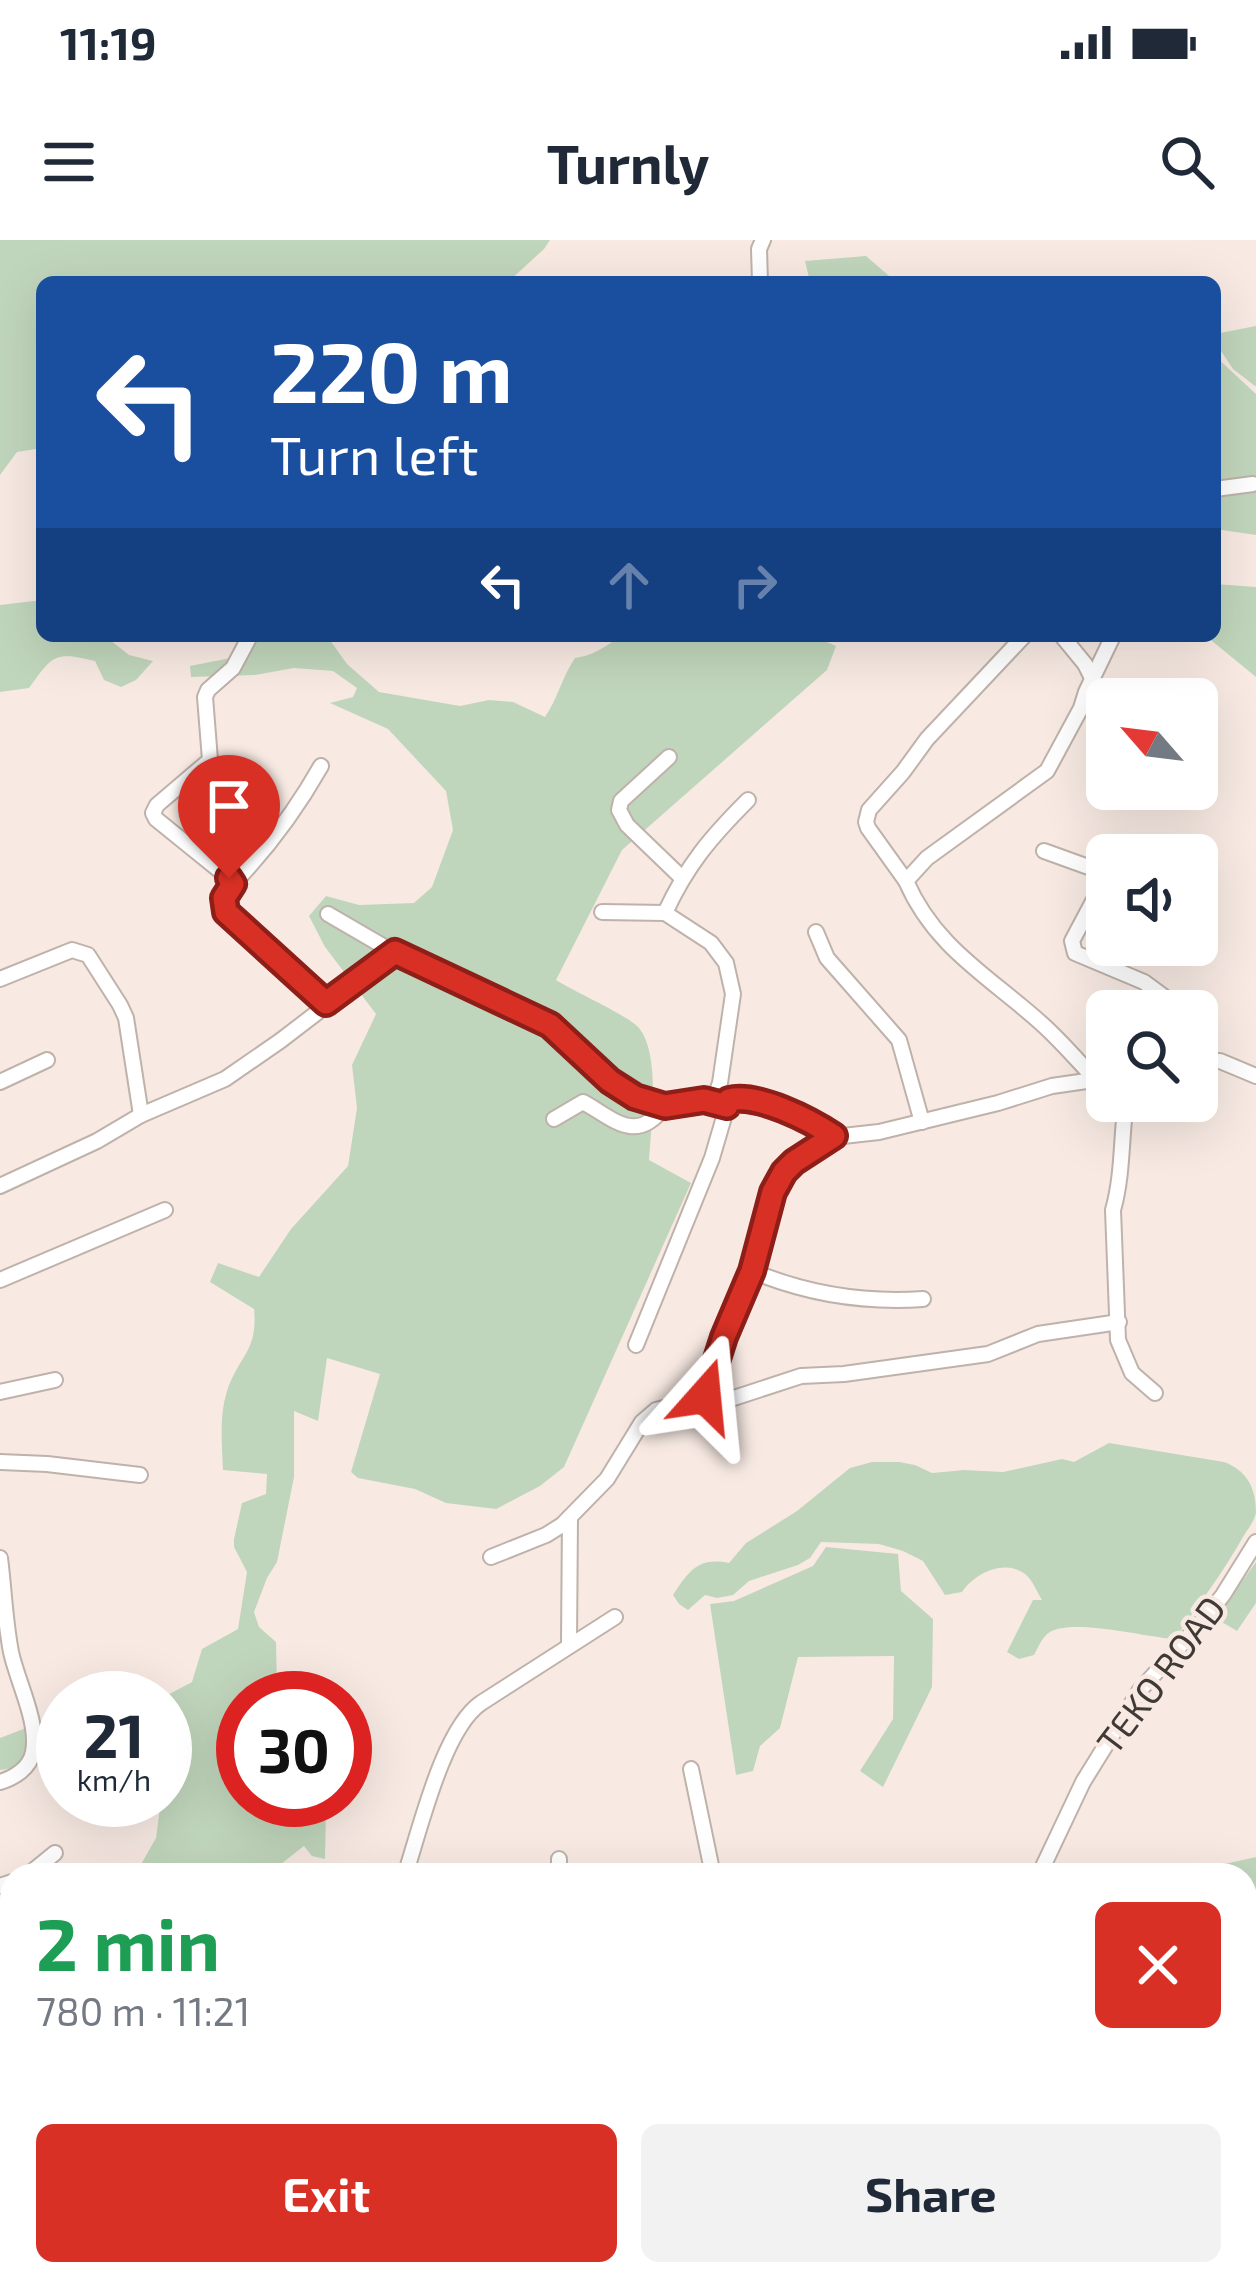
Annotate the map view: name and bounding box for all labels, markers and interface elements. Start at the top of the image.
text: 11:19 [60,15,156,69]
icon: menu [36,129,102,195]
icon: search [1154,129,1220,195]
text: Turnly [547,130,709,195]
text: 220 m [270,319,513,420]
icon: left [72,324,228,480]
text: Turn left [270,421,479,486]
icon: left [470,552,536,618]
icon: ahead [596,552,662,618]
icon: right [722,552,788,618]
north arrow [1086,678,1218,810]
map controls [1086,678,1218,1122]
pin [178,755,280,878]
icon: arrive [196,773,262,839]
button: sound [1086,834,1218,966]
button: search [1086,990,1218,1122]
position arrow [642,1333,768,1459]
street label: TEKO ROAD [1087,1587,1233,1761]
speed limit sign: 30 [216,1671,372,1827]
text: 21 [84,1698,144,1770]
text: km/h [77,1761,151,1797]
text: 2 min [36,1899,220,1985]
button: close [1095,1902,1221,2028]
text: 780 m · 11:21 [36,1987,250,2034]
button: Exit [36,2124,617,2262]
button: Share [641,2124,1221,2262]

